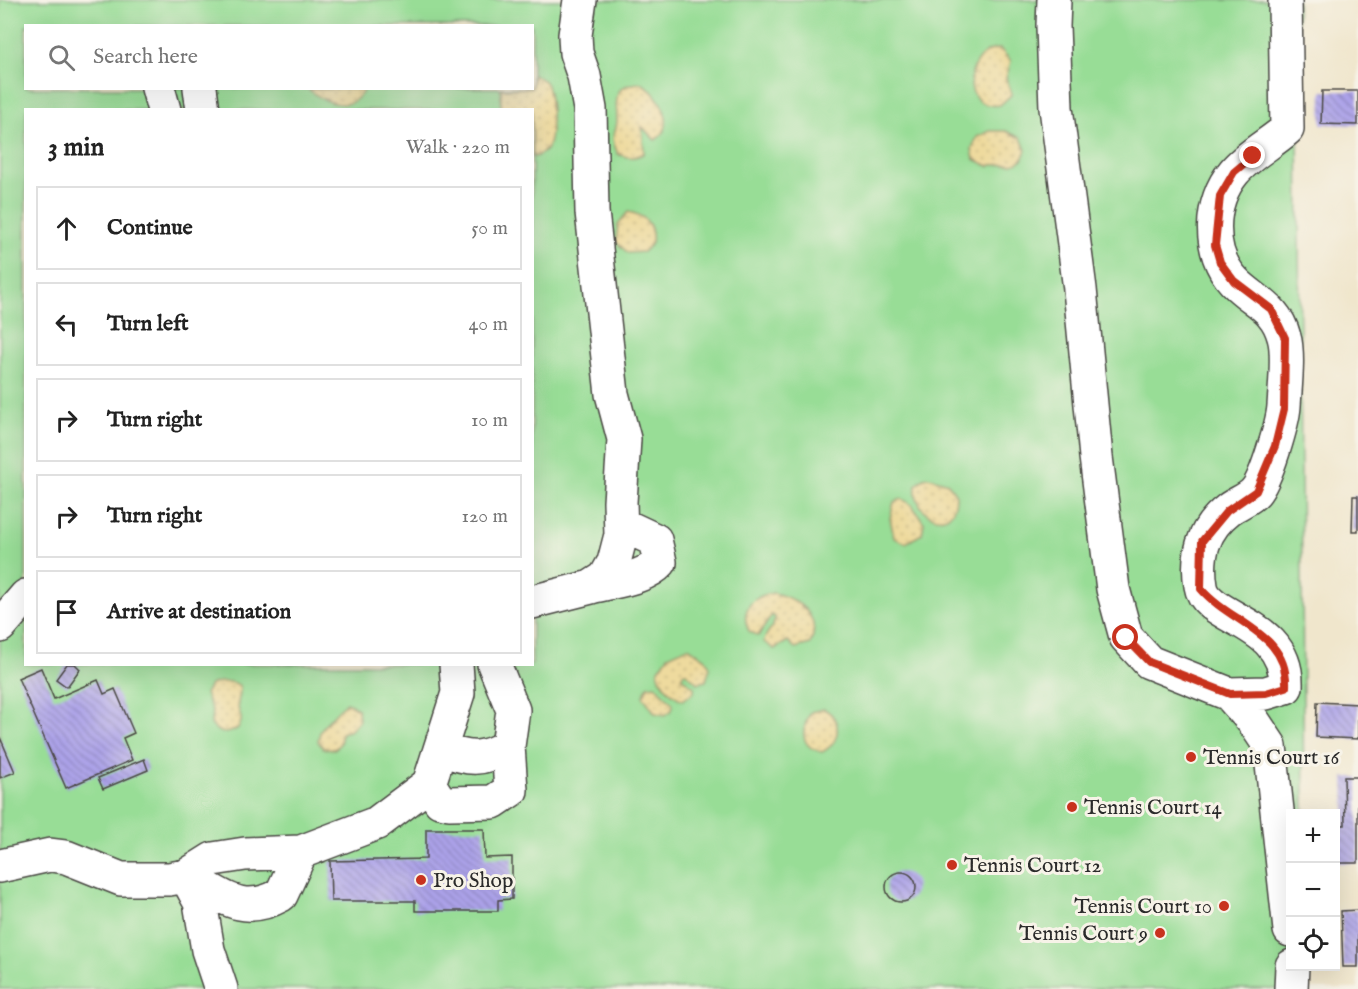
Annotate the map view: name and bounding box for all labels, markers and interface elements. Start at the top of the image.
search box [24,24,534,90]
icon: search [45,41,78,74]
text: Search here [93,43,198,71]
text: 3 min [48,131,104,164]
text: Walk · 220 m [406,135,510,160]
route end [1239,142,1265,168]
icon: ahead [50,212,83,245]
text: Continue [107,214,193,242]
text: 50 m [471,216,508,241]
icon: left [50,308,83,341]
text: Turn left [107,310,189,338]
text: 40 m [469,312,508,337]
icon: right [50,404,83,437]
text: Turn right [107,406,202,434]
text: 10 m [471,408,508,433]
icon: right [50,500,83,533]
text: Turn right [107,502,202,530]
text: 120 m [462,504,508,529]
icon: arrive [50,596,83,629]
text: Arrive at destination [107,598,291,626]
route start [1112,624,1138,650]
place label: Tennis Court 16 [1203,745,1341,772]
marker: Tennis Court 16 [1184,750,1198,764]
place label: Tennis Court 14 [1084,795,1223,822]
marker: Tennis Court 14 [1065,800,1079,814]
map controls [1286,809,1340,971]
button: + [1286,809,1340,863]
place label: Tennis Court 12 [964,853,1102,880]
marker: Tennis Court 12 [945,858,959,872]
button: − [1286,863,1340,917]
place label: Pro Shop [433,868,513,895]
marker: Pro Shop [414,873,428,887]
place label: Tennis Court 10 [1074,894,1212,921]
marker: Tennis Court 10 [1217,899,1231,913]
button: locate [1286,917,1340,971]
place label: Tennis Court 9 [1019,921,1148,948]
marker: Tennis Court 9 [1153,926,1167,940]

